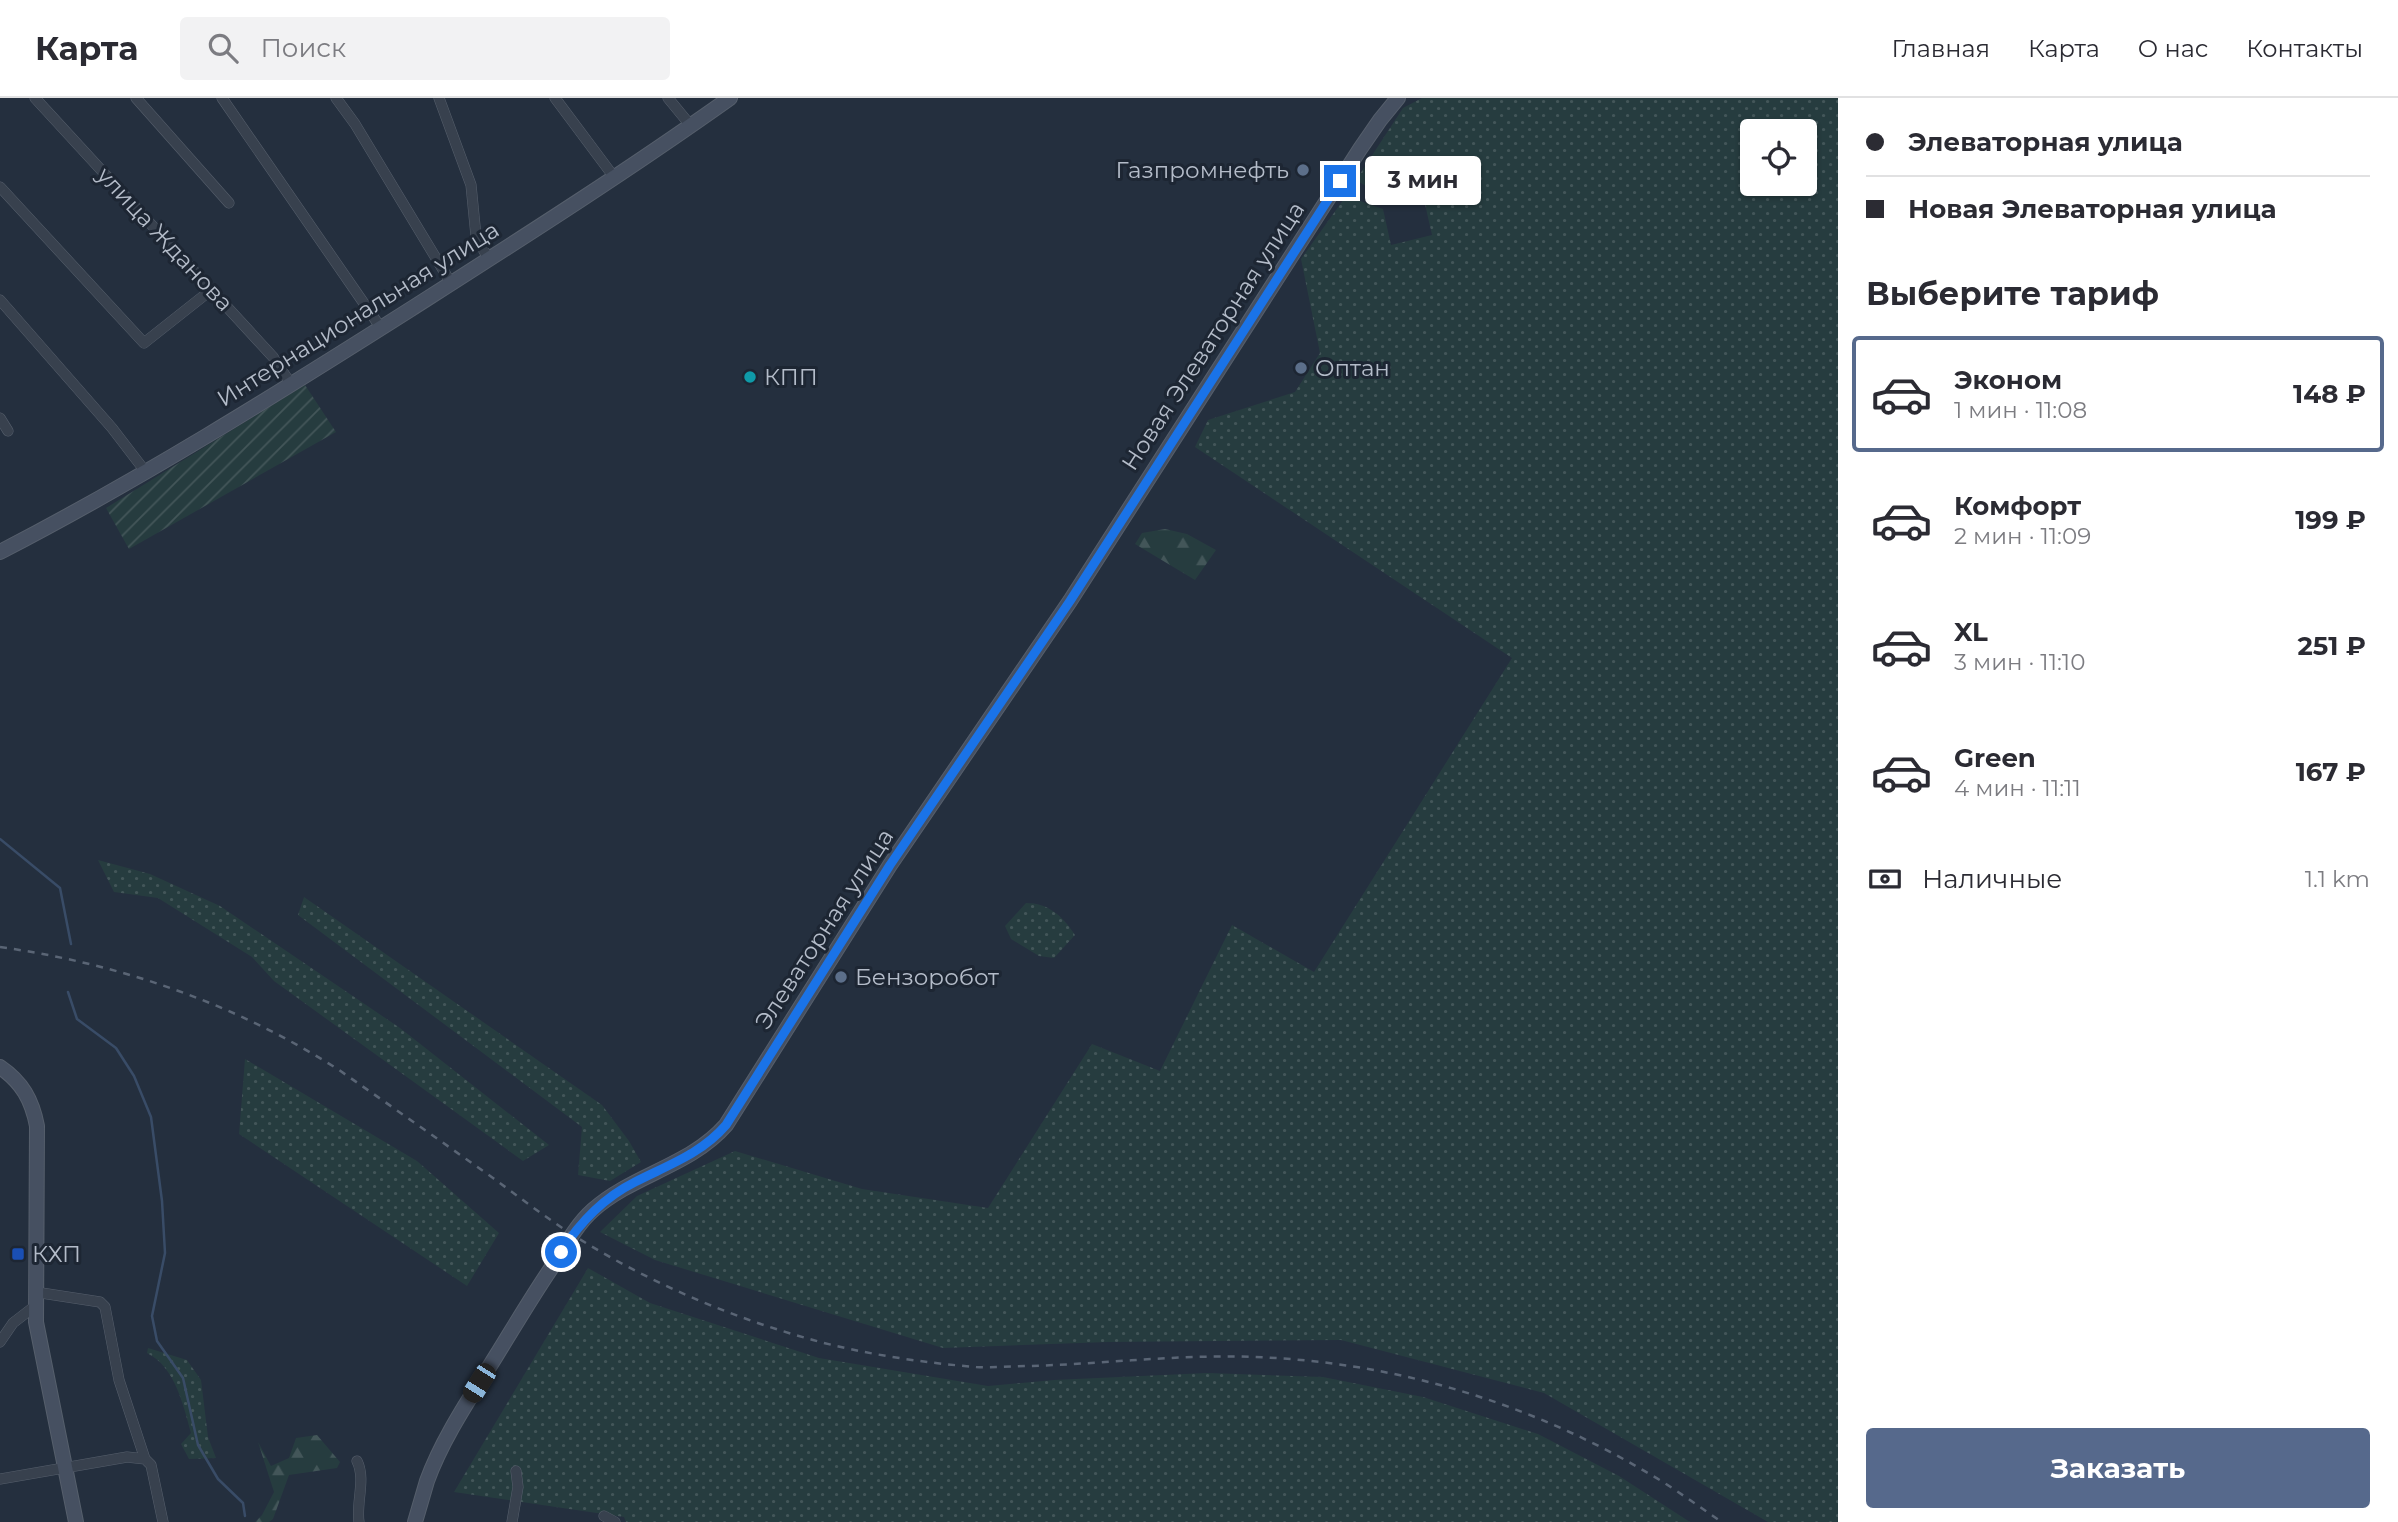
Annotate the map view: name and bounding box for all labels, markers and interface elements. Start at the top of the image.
search box [180,17,670,80]
text: Карта [35,28,138,68]
icon: search [204,29,242,67]
text: Поиск [260,32,346,64]
text: Главная [1892,34,1990,63]
text: Карта [2028,34,2100,63]
text: О нас [2138,34,2208,63]
text: Контакты [2246,34,2363,63]
map controls [1740,119,1817,196]
button: locate [1740,119,1817,196]
text: Элеваторная улица [1908,126,2183,158]
place label: Газпромнефть [1116,156,1289,184]
callout: 3 мин [1364,156,1480,206]
street label: улица Жданова [90,160,239,317]
marker: Газпромнефть [1295,162,1311,178]
route end [1324,165,1356,197]
text: 3 мин [1387,166,1459,194]
text: Новая Элеваторная улица [1908,193,2276,225]
street label: Новая Элеваторная улица [1116,197,1310,475]
street label: Интернациональная улица [212,215,504,413]
text: Выберите тариф [1866,274,2159,313]
place label: Оптан [1315,354,1390,382]
marker: Оптан [1293,360,1309,376]
place label: КПП [764,363,818,391]
icon: car [1870,363,1933,426]
text: Эконом [1954,364,2062,396]
marker: КПП [742,369,758,385]
text: 148 ₽ [2293,378,2366,410]
text: 1 мин · 11:08 [1954,396,2087,424]
icon: car [1870,489,1933,552]
text: Комфорт [1954,490,2081,522]
text: 199 ₽ [2295,504,2366,536]
text: 2 мин · 11:09 [1954,522,2091,550]
icon: car [1870,615,1933,678]
text: XL [1954,616,1988,648]
text: 251 ₽ [2297,630,2366,662]
text: 3 мин · 11:10 [1954,648,2085,676]
icon: car [1870,741,1933,804]
text: Green [1954,742,2036,774]
text: 167 ₽ [2296,756,2366,788]
text: 4 мин · 11:11 [1954,774,2081,802]
street label: Элеваторная улица [749,823,899,1035]
icon: cash [1866,860,1904,898]
text: Наличные [1922,863,2062,895]
text: 1.1 km [2305,865,2370,893]
place label: Бензоробот [855,963,999,991]
marker: Бензоробот [833,969,849,985]
route start [545,1236,577,1268]
place label: КХП [32,1240,81,1268]
marker: КХП [10,1246,26,1262]
car [459,1360,500,1406]
button: Заказать [1866,1428,2370,1508]

